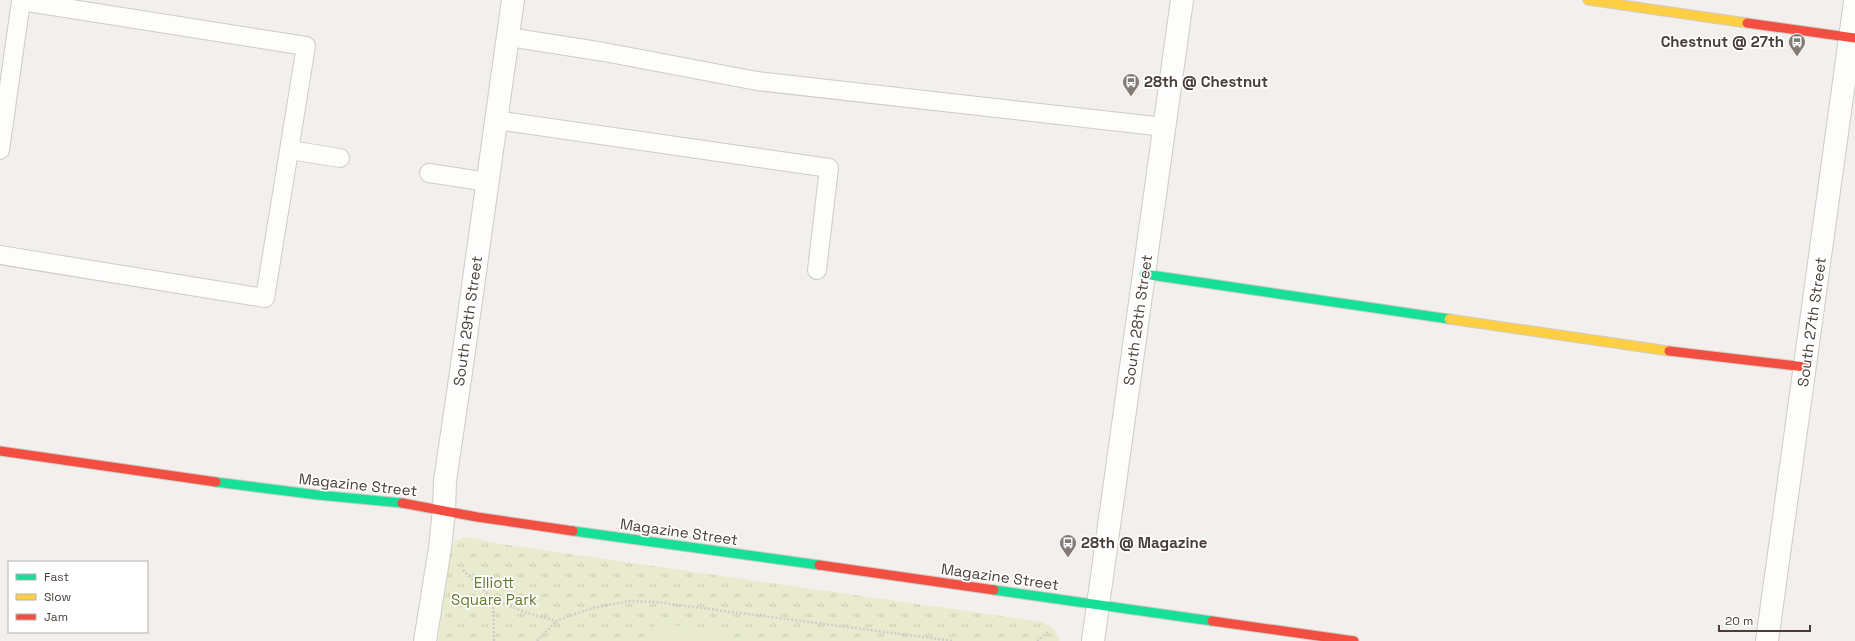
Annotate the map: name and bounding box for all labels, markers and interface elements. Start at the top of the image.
place label: Chestnut @ 27th [1661,32,1784,51]
bus stop icon: Chestnut @ 27th [1787,32,1807,57]
bus stop icon: 28th @ Chestnut [1121,72,1141,97]
place label: 28th @ Chestnut [1144,72,1268,91]
street label: South 28th Street [1119,253,1156,387]
street label: South 29th Street [449,254,486,387]
street label: South 27th Street [1793,256,1830,388]
street label: Magazine Street [298,469,418,500]
street label: Magazine Street [619,514,739,549]
bus stop icon: 28th @ Magazine [1058,533,1078,558]
place label: 28th @ Magazine [1081,533,1208,552]
street label: Magazine Street [940,559,1060,594]
legend [8,561,148,633]
text: Fast [44,569,69,585]
park label: Elliott Square Park [451,573,537,609]
text: Slow [44,589,71,605]
scale bar [1719,607,1810,633]
text: Jam [44,609,68,625]
text: 20 m [1725,613,1753,629]

